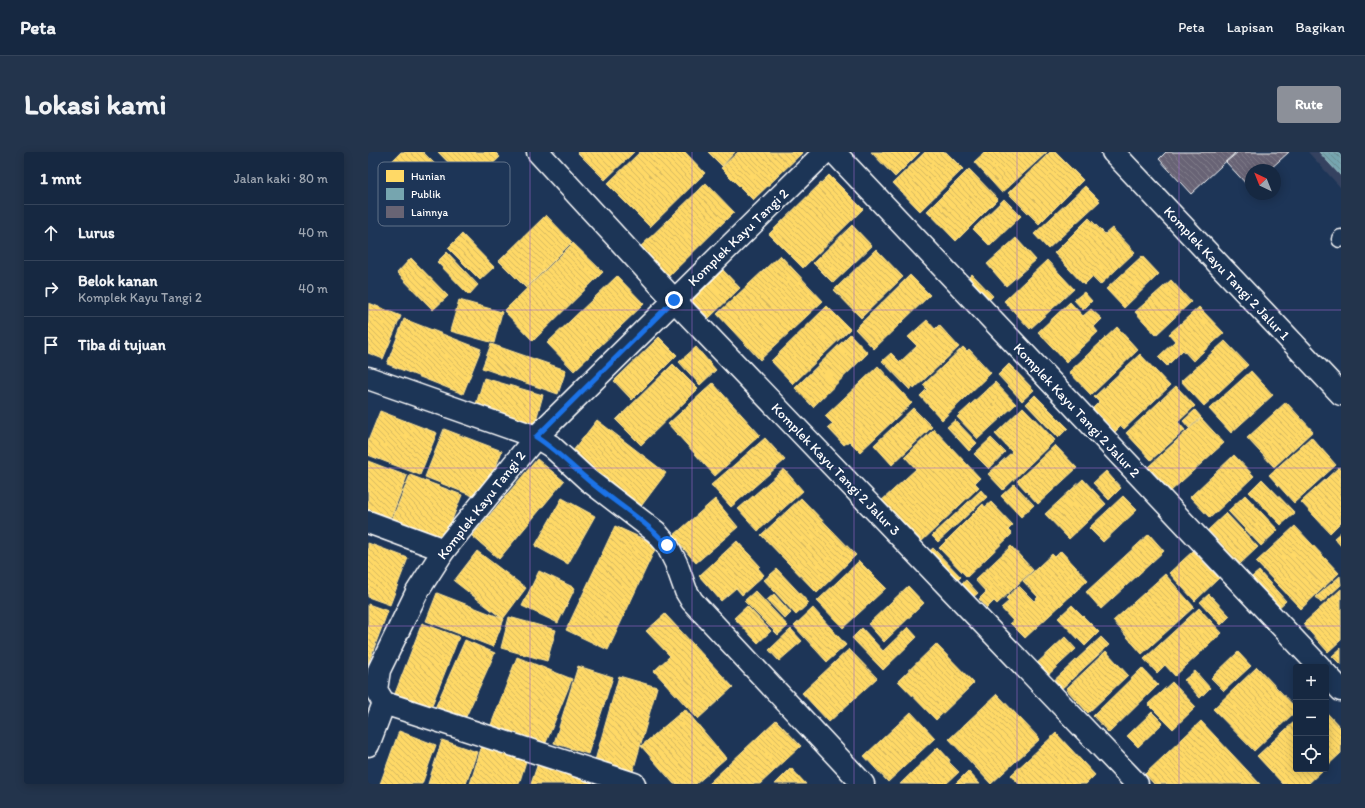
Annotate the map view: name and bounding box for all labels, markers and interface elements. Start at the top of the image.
text: Peta [20,16,56,39]
text: Peta [1178,19,1205,36]
text: Lapisan [1227,19,1274,36]
text: Bagikan [1296,19,1345,36]
button: Rute [1277,86,1341,123]
text: Lokasi kami [24,87,166,121]
legend [378,162,510,226]
north arrow [1245,164,1281,200]
text: 1 mnt [40,168,81,188]
text: Hunian [411,170,445,183]
text: Jalan kaki · 80 m [234,171,328,186]
street label: Komplek Kayu Tangi 2 [684,185,793,290]
text: Publik [411,188,441,201]
street label: Komplek Kayu Tangi 2 Jalur 1 [1160,203,1293,344]
text: Lainnya [411,206,448,219]
icon: ahead [40,222,62,244]
text: Lurus [78,224,115,242]
text: 40 m [298,225,328,240]
text: Belok kanan [78,272,158,290]
icon: right [40,278,62,300]
text: 40 m [298,281,328,296]
text: Komplek Kayu Tangi 2 [78,290,202,305]
route end [665,291,683,309]
icon: arrive [40,334,62,356]
text: Tiba di tujuan [78,336,166,354]
street label: Komplek Kayu Tangi 2 Jalur 2 [1010,340,1144,482]
street label: Komplek Kayu Tangi 2 Jalur 3 [768,399,904,540]
street label: Komplek Kayu Tangi 2 [434,447,530,563]
route start [658,536,676,554]
map controls [1293,664,1329,772]
button: + [1293,664,1329,700]
button: − [1293,700,1329,736]
button: locate [1293,736,1329,772]

